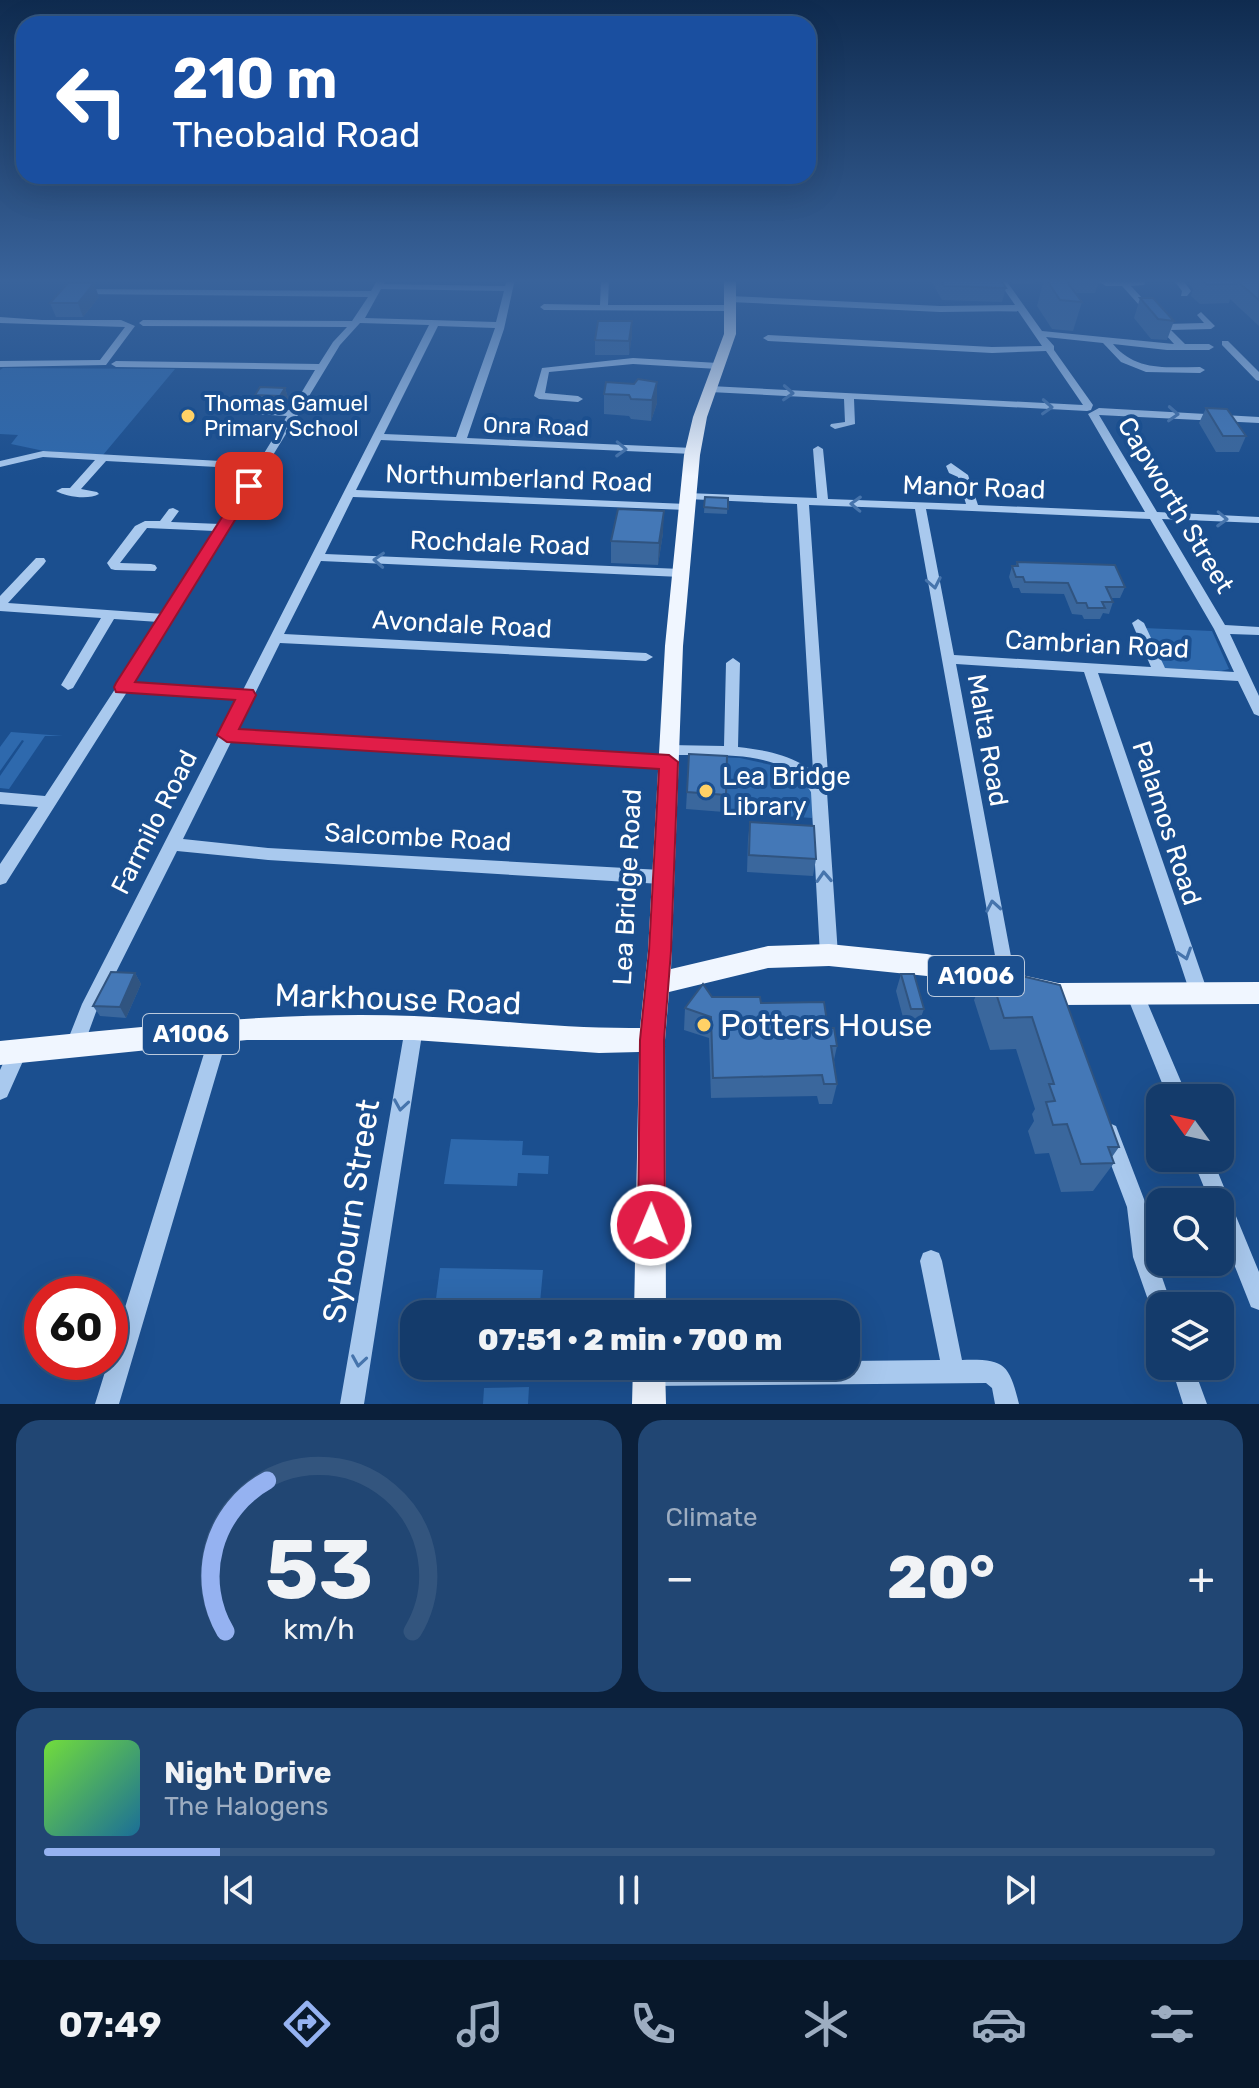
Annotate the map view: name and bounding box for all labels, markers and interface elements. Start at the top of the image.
text: 210 m [172,46,338,112]
icon: left [40,48,144,152]
text: Theobald Road [172,113,420,156]
one-way arrow [782,384,795,401]
place label: Thomas Gamuel Primary School [204,390,368,442]
one-way arrow [1041,399,1054,416]
one-way arrow [1167,406,1180,423]
marker: Thomas Gamuel Primary School [179,407,197,425]
street label: Onra Road [483,411,589,442]
street label: Capworth Street [1111,412,1240,599]
one-way arrow [615,440,628,457]
pin [215,452,283,520]
street label: Northumberland Road [385,458,653,499]
icon: arrive [227,464,271,508]
street label: Manor Road [902,470,1046,505]
one-way arrow [849,496,862,513]
one-way arrow [1216,510,1229,527]
street label: Rochdale Road [409,525,591,562]
one-way arrow [372,552,385,569]
one-way arrow [925,576,942,590]
street label: Avondale Road [371,604,553,645]
street label: Cambrian Road [1004,624,1190,665]
street label: Malta Road [961,671,1014,809]
street label: Palamos Road [1125,737,1208,909]
street label: Farmilo Road [105,745,204,899]
place label: Lea Bridge Library [722,761,851,822]
marker: Lea Bridge Library [697,782,715,800]
street label: Lea Bridge Road [607,788,648,986]
street label: Salcombe Road [324,817,512,858]
one-way arrow [816,870,833,883]
one-way arrow [986,900,1003,913]
one-way arrow [1175,947,1191,961]
road number: A1006 [928,956,1024,996]
street label: Markhouse Road [274,976,522,1022]
place label: Potters House [720,1006,933,1044]
road number: A1006 [143,1014,239,1054]
marker: Potters House [695,1016,713,1034]
north arrow [1146,1084,1234,1172]
map controls [1146,1084,1234,1380]
street label: Sybourn Street [315,1096,387,1326]
one-way arrow [393,1098,410,1111]
position arrow [609,1183,693,1267]
button: search [1146,1188,1234,1276]
speed limit sign: 60 [24,1276,128,1380]
button: layers [1146,1292,1234,1380]
text: 07:51 · 2 min · 700 m [478,1322,782,1358]
one-way arrow [351,1354,368,1368]
text: Climate [666,1502,758,1533]
text: 53 [264,1520,373,1619]
text: 20° [887,1542,995,1613]
text: − [666,1552,694,1604]
text: + [1188,1552,1215,1604]
text: km/h [283,1612,354,1646]
text: Night Drive [164,1755,332,1791]
text: The Halogens [164,1791,329,1822]
icon: previous [217,1868,261,1912]
icon: pause [607,1868,651,1912]
icon: next [998,1868,1042,1912]
icon: directions [279,1996,335,2052]
icon: music [452,1996,508,2052]
icon: phone [625,1996,681,2052]
icon: climate [798,1996,854,2052]
icon: car [971,1996,1027,2052]
icon: filters [1144,1996,1200,2052]
text: 07:49 [59,2003,162,2046]

